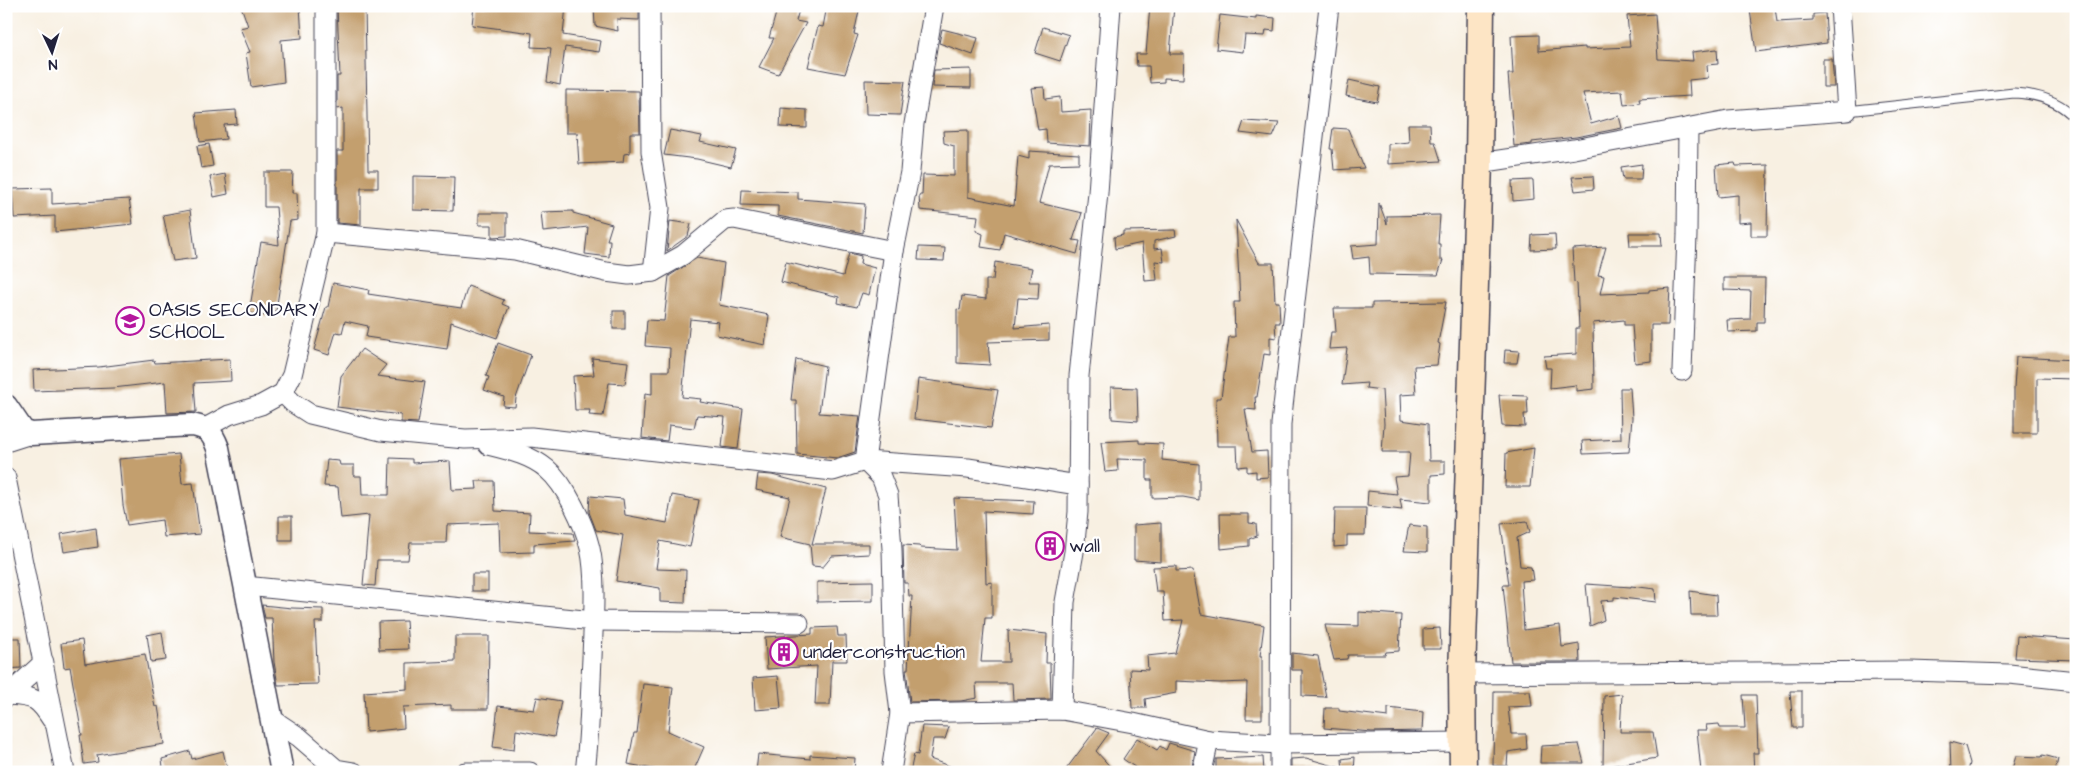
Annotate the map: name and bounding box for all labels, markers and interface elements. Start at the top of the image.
north arrow [28,28,78,78]
text: N [48,54,58,74]
place label: OASIS SECONDARY SCHOOL [149,297,319,346]
school or university icon: OASIS SECONDARY SCHOOL [115,306,145,336]
building icon: wall [1035,531,1065,561]
place label: wall [1069,533,1100,560]
building icon: underconstruction [769,637,799,667]
place label: underconstruction [803,639,965,666]

